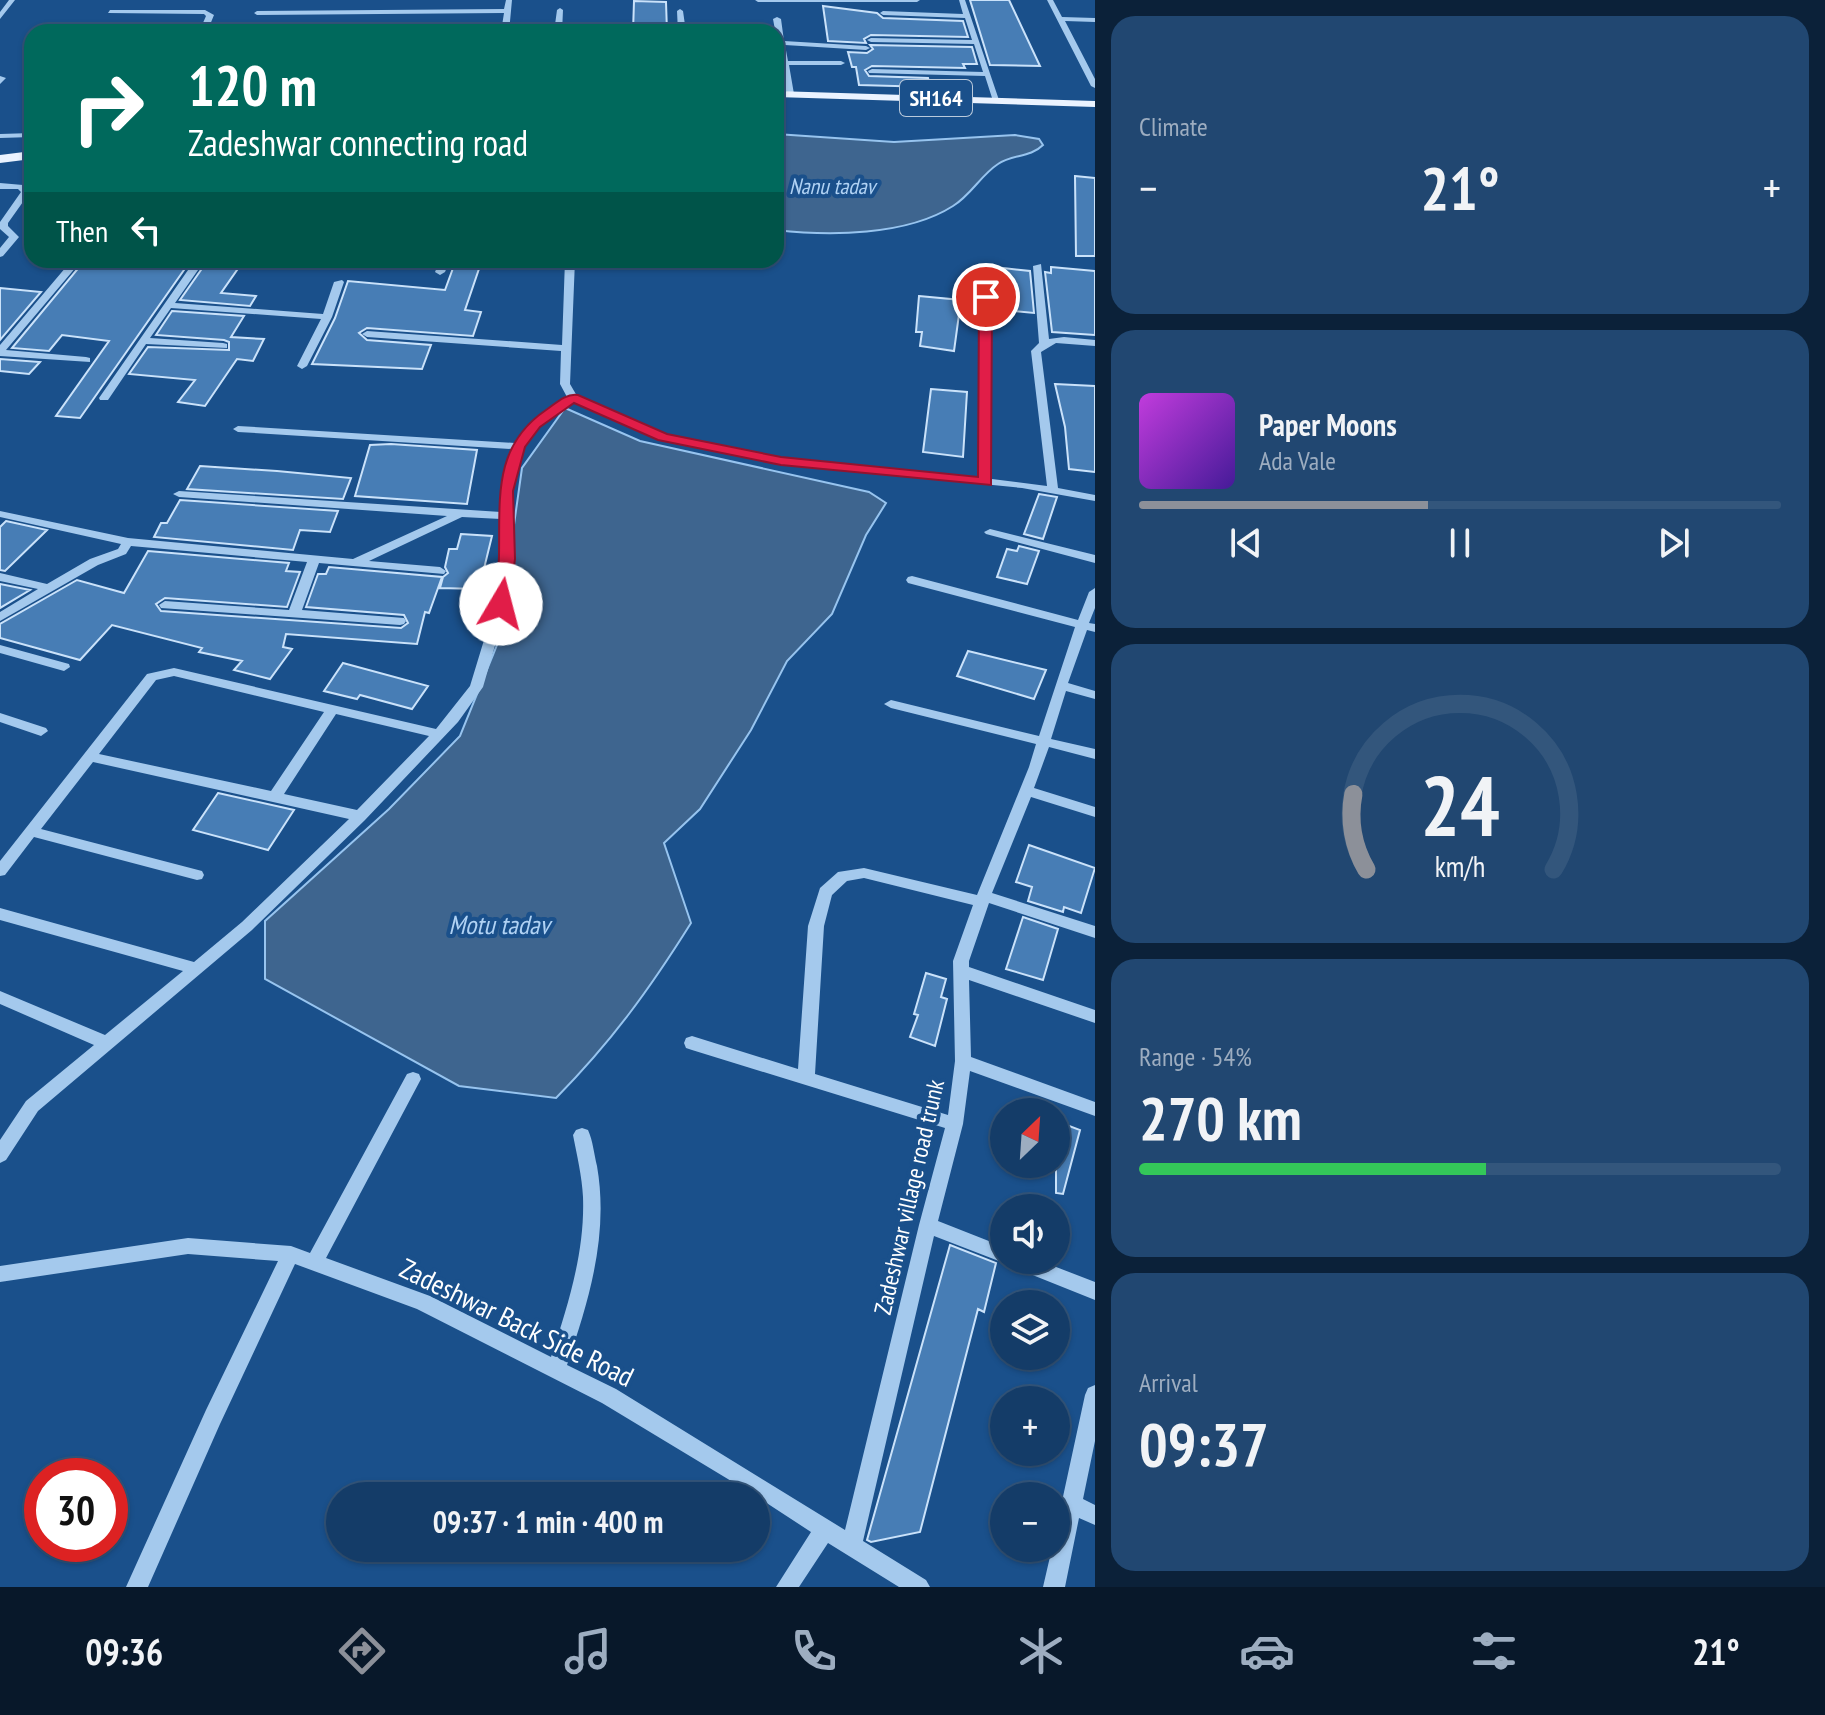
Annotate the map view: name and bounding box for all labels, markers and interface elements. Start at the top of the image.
text: 120 m [188,49,317,121]
icon: right [56,56,160,160]
road number: SH164 [900,80,972,116]
text: Climate [1139,110,1208,143]
text: Zadeshwar connecting road [188,119,528,166]
text: 21° [1420,149,1500,227]
text: − [1139,159,1157,216]
text: + [1763,159,1781,216]
water label: Nanu tadav [789,172,879,200]
icon: left [124,208,168,252]
text: Then [56,211,108,250]
pin [952,263,1020,331]
icon: arrive [964,275,1008,319]
text: Paper Moons [1259,405,1397,444]
text: Ada Vale [1259,444,1336,477]
icon: previous [1224,521,1268,565]
icon: pause [1438,521,1482,565]
icon: next [1652,521,1696,565]
position arrow [459,562,543,646]
text: 24 [1420,750,1500,858]
text: km/h [1435,848,1485,885]
water label: Motu tadav [448,908,553,941]
text: Range · 54% [1139,1040,1252,1073]
street label: Zadeshwar village road trunk [867,1076,951,1317]
text: 270 km [1139,1079,1302,1157]
north arrow [990,1098,1070,1178]
map controls [990,1098,1070,1562]
button: sound [990,1194,1070,1274]
street label: Zadeshwar Back Side Road [394,1249,640,1395]
button: layers [990,1290,1070,1370]
text: Arrival [1139,1366,1198,1399]
button: + [990,1386,1070,1466]
text: 09:37 [1139,1405,1269,1483]
speed limit sign: 30 [24,1458,128,1562]
button: − [990,1482,1070,1562]
text: 09:37 · 1 min · 400 m [433,1502,663,1541]
icon: directions [334,1623,390,1679]
icon: music [560,1623,616,1679]
icon: phone [786,1623,842,1679]
icon: climate [1013,1623,1069,1679]
icon: car [1239,1623,1295,1679]
icon: filters [1466,1623,1522,1679]
text: 09:36 [85,1628,163,1675]
text: 21° [1692,1628,1740,1675]

